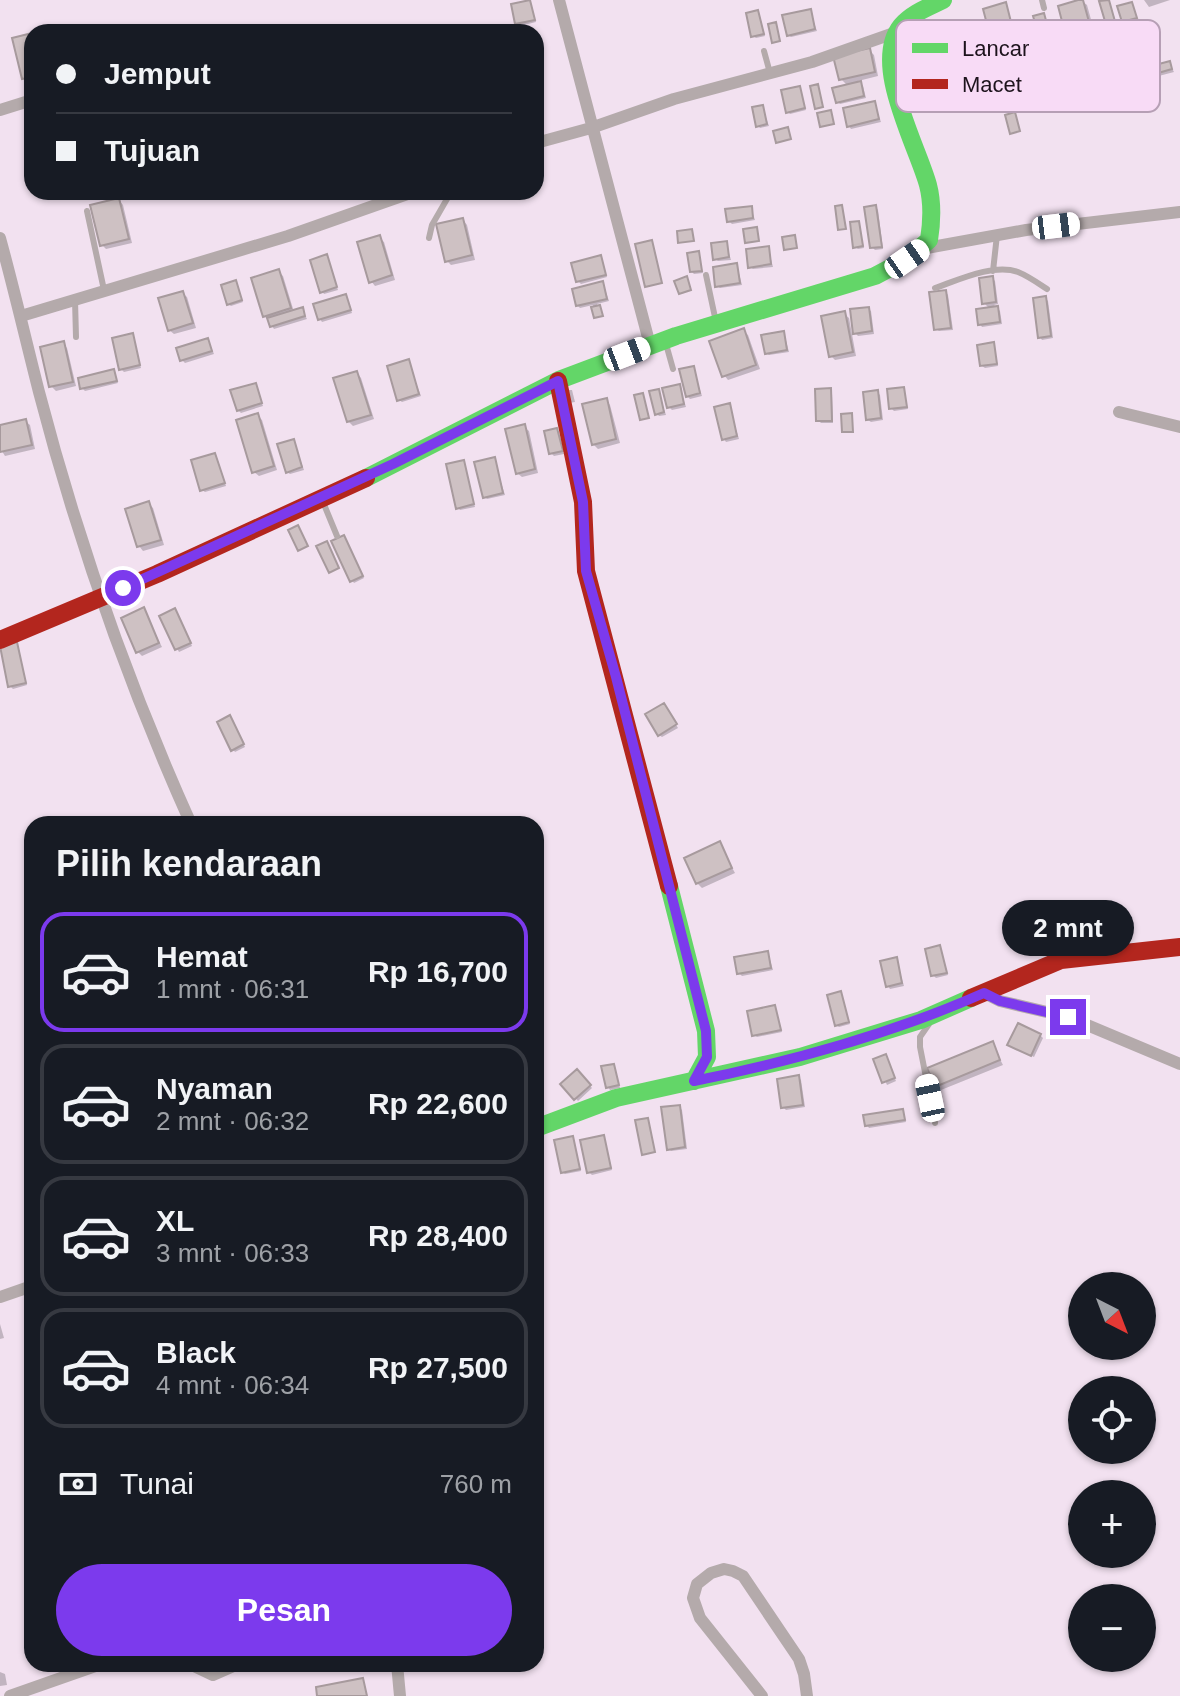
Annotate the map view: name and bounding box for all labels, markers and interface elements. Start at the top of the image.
legend [896,20,1160,112]
text: Lancar [962,36,1029,61]
text: Jemput [104,57,211,90]
text: Macet [962,72,1022,97]
text: Tujuan [104,134,200,167]
car [1031,211,1081,241]
car [880,235,934,283]
car [600,334,654,374]
route start [105,570,141,606]
text: Pilih kendaraan [56,843,322,884]
callout: 2 mnt [1002,901,1134,957]
text: 2 mnt [1033,913,1103,943]
icon: car [60,936,132,1008]
text: Hemat [156,940,248,973]
text: Rp 16,700 [368,955,508,988]
text: 1 mnt · 06:31 [156,974,309,1004]
route end [1050,999,1086,1035]
icon: car [60,1068,132,1140]
text: Nyaman [156,1072,273,1105]
car [913,1072,947,1124]
text: Rp 22,600 [368,1087,508,1120]
text: 2 mnt · 06:32 [156,1106,309,1136]
icon: car [60,1200,132,1272]
text: XL [156,1204,194,1237]
text: Rp 28,400 [368,1219,508,1252]
text: 3 mnt · 06:33 [156,1238,309,1268]
north arrow [1068,1272,1156,1360]
map controls [1068,1272,1156,1672]
icon: car [60,1332,132,1404]
text: Black [156,1336,236,1369]
text: Rp 27,500 [368,1351,508,1384]
text: 4 mnt · 06:34 [156,1370,309,1400]
button: locate [1068,1376,1156,1464]
icon: cash [56,1462,100,1506]
text: Tunai [120,1467,194,1500]
text: 760 m [440,1469,512,1499]
button: + [1068,1480,1156,1568]
button: Pesan [56,1564,512,1656]
button: − [1068,1584,1156,1672]

